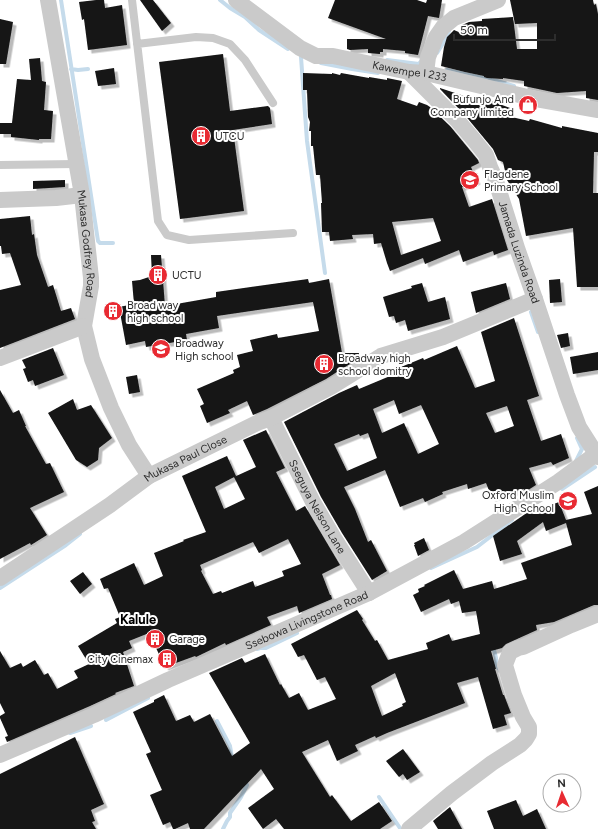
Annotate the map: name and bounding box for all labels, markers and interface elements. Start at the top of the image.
scale bar [454,16,555,42]
text: 50 m [460,23,488,37]
street label: Kawempe I 233 [371,58,448,84]
place label: Bufunjo And Company limited [430,93,514,119]
shop icon: Bufunjo And Company limited [517,94,539,116]
building icon: UTCU [190,125,212,147]
place label: UTCU [215,130,244,143]
place label: Flagdene Primary School [484,168,558,194]
school or university icon: Flagdene Primary School [459,169,481,191]
street label: Mukasa Godfrey Road [75,189,98,299]
street label: Jamada Luzinda Road [496,199,542,305]
building icon: UCTU [147,264,169,286]
place label: UCTU [172,269,202,282]
place label: Broad way high school [127,299,183,325]
building icon: Broad way high school [102,300,124,322]
place label: Broadway High school [175,337,234,363]
school or university icon: Broadway High school [150,338,172,360]
place label: Broadway high school domitry [338,352,412,378]
building icon: Broadway high school domitry [313,353,335,375]
street label: Mukasa Paul Close [141,432,229,484]
street label: Sseguya Nelson Lane [286,457,349,556]
place label: Oxford Muslim High School [482,489,554,515]
school or university icon: Oxford Muslim High School [557,490,579,512]
street label: Ssebowa Livingstone Road [243,588,370,652]
district label: Kalule [120,612,156,627]
building icon: Garage [144,628,166,650]
place label: Garage [169,633,205,646]
building icon: City Cinemax [156,648,178,670]
place label: City Cinemax [87,653,154,666]
north arrow [542,773,582,813]
text: N [557,777,566,790]

